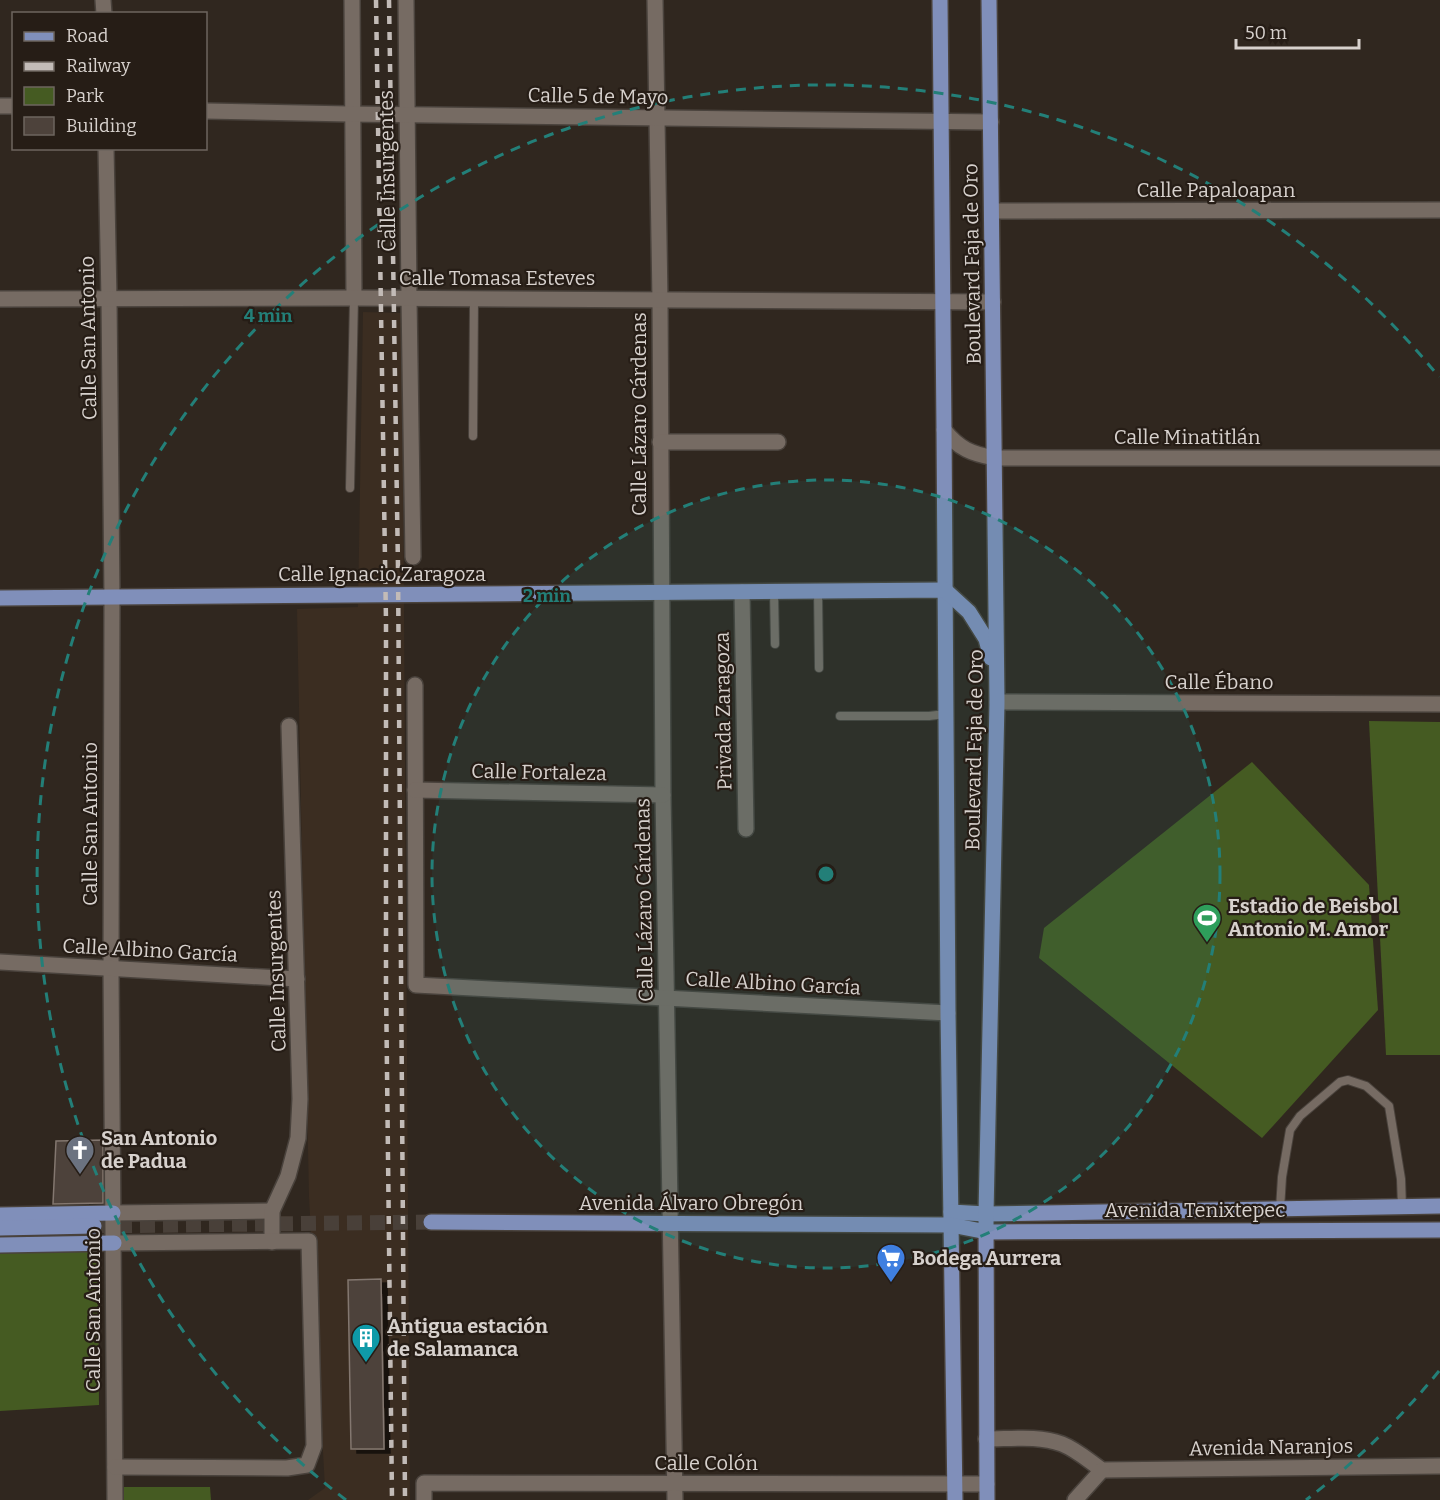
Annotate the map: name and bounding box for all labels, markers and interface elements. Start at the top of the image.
legend [12,12,207,150]
scale bar [1236,12,1359,50]
text: 50 m [1245,22,1287,44]
text: Road [66,25,109,47]
text: Railway [66,55,131,77]
street label: Calle 5 de Mayo [527,83,669,109]
text: Park [66,85,105,107]
street label: Calle Insurgentes [374,90,400,252]
text: Building [66,115,137,137]
street label: Boulevard Faja de Oro [958,163,987,365]
street label: Calle Papaloapan [1137,178,1296,202]
street label: Calle San Antonio [75,256,101,420]
street label: Calle Tomasa Esteves [399,266,595,290]
text: 4 min [244,305,293,327]
street label: Calle Lázaro Cárdenas [627,312,651,516]
street label: Calle Minatitlán [1114,425,1261,449]
street label: Calle Ignacio Zaragoza [278,562,486,586]
text: 2 min [523,585,571,607]
street label: Privada Zaragoza [710,631,736,791]
street label: Boulevard Faja de Oro [960,649,989,851]
street label: Calle Ébano [1165,670,1274,694]
street label: Calle San Antonio [78,742,102,906]
street label: Calle Fortaleza [471,759,607,785]
street label: Calle Lázaro Cárdenas [630,798,658,1002]
centre of rings [816,864,836,884]
street label: Calle Insurgentes [261,890,291,1052]
place label: Estadio de Beisbol Antonio M. Amor [1228,894,1398,941]
sports icon: Estadio de Beisbol Antonio M. Amor [1191,902,1223,944]
street label: Calle Albino García [62,933,238,967]
street label: Calle Albino García [685,966,861,1000]
place label: San Antonio de Padua [101,1126,217,1173]
church icon: San Antonio de Padua [64,1134,96,1176]
street label: Avenida Álvaro Obregón [579,1191,804,1215]
street label: Avenida Tenixtepec [1104,1198,1286,1222]
street label: Calle San Antonio [81,1228,105,1392]
supermarket icon: Bodega Aurrera [875,1242,907,1284]
place label: Bodega Aurrera [912,1246,1061,1270]
place label: Antigua estación de Salamanca [387,1314,548,1361]
building icon: Antigua estación de Salamanca [350,1322,382,1364]
street label: Avenida Naranjos [1189,1434,1353,1461]
street label: Calle Colón [654,1451,758,1475]

